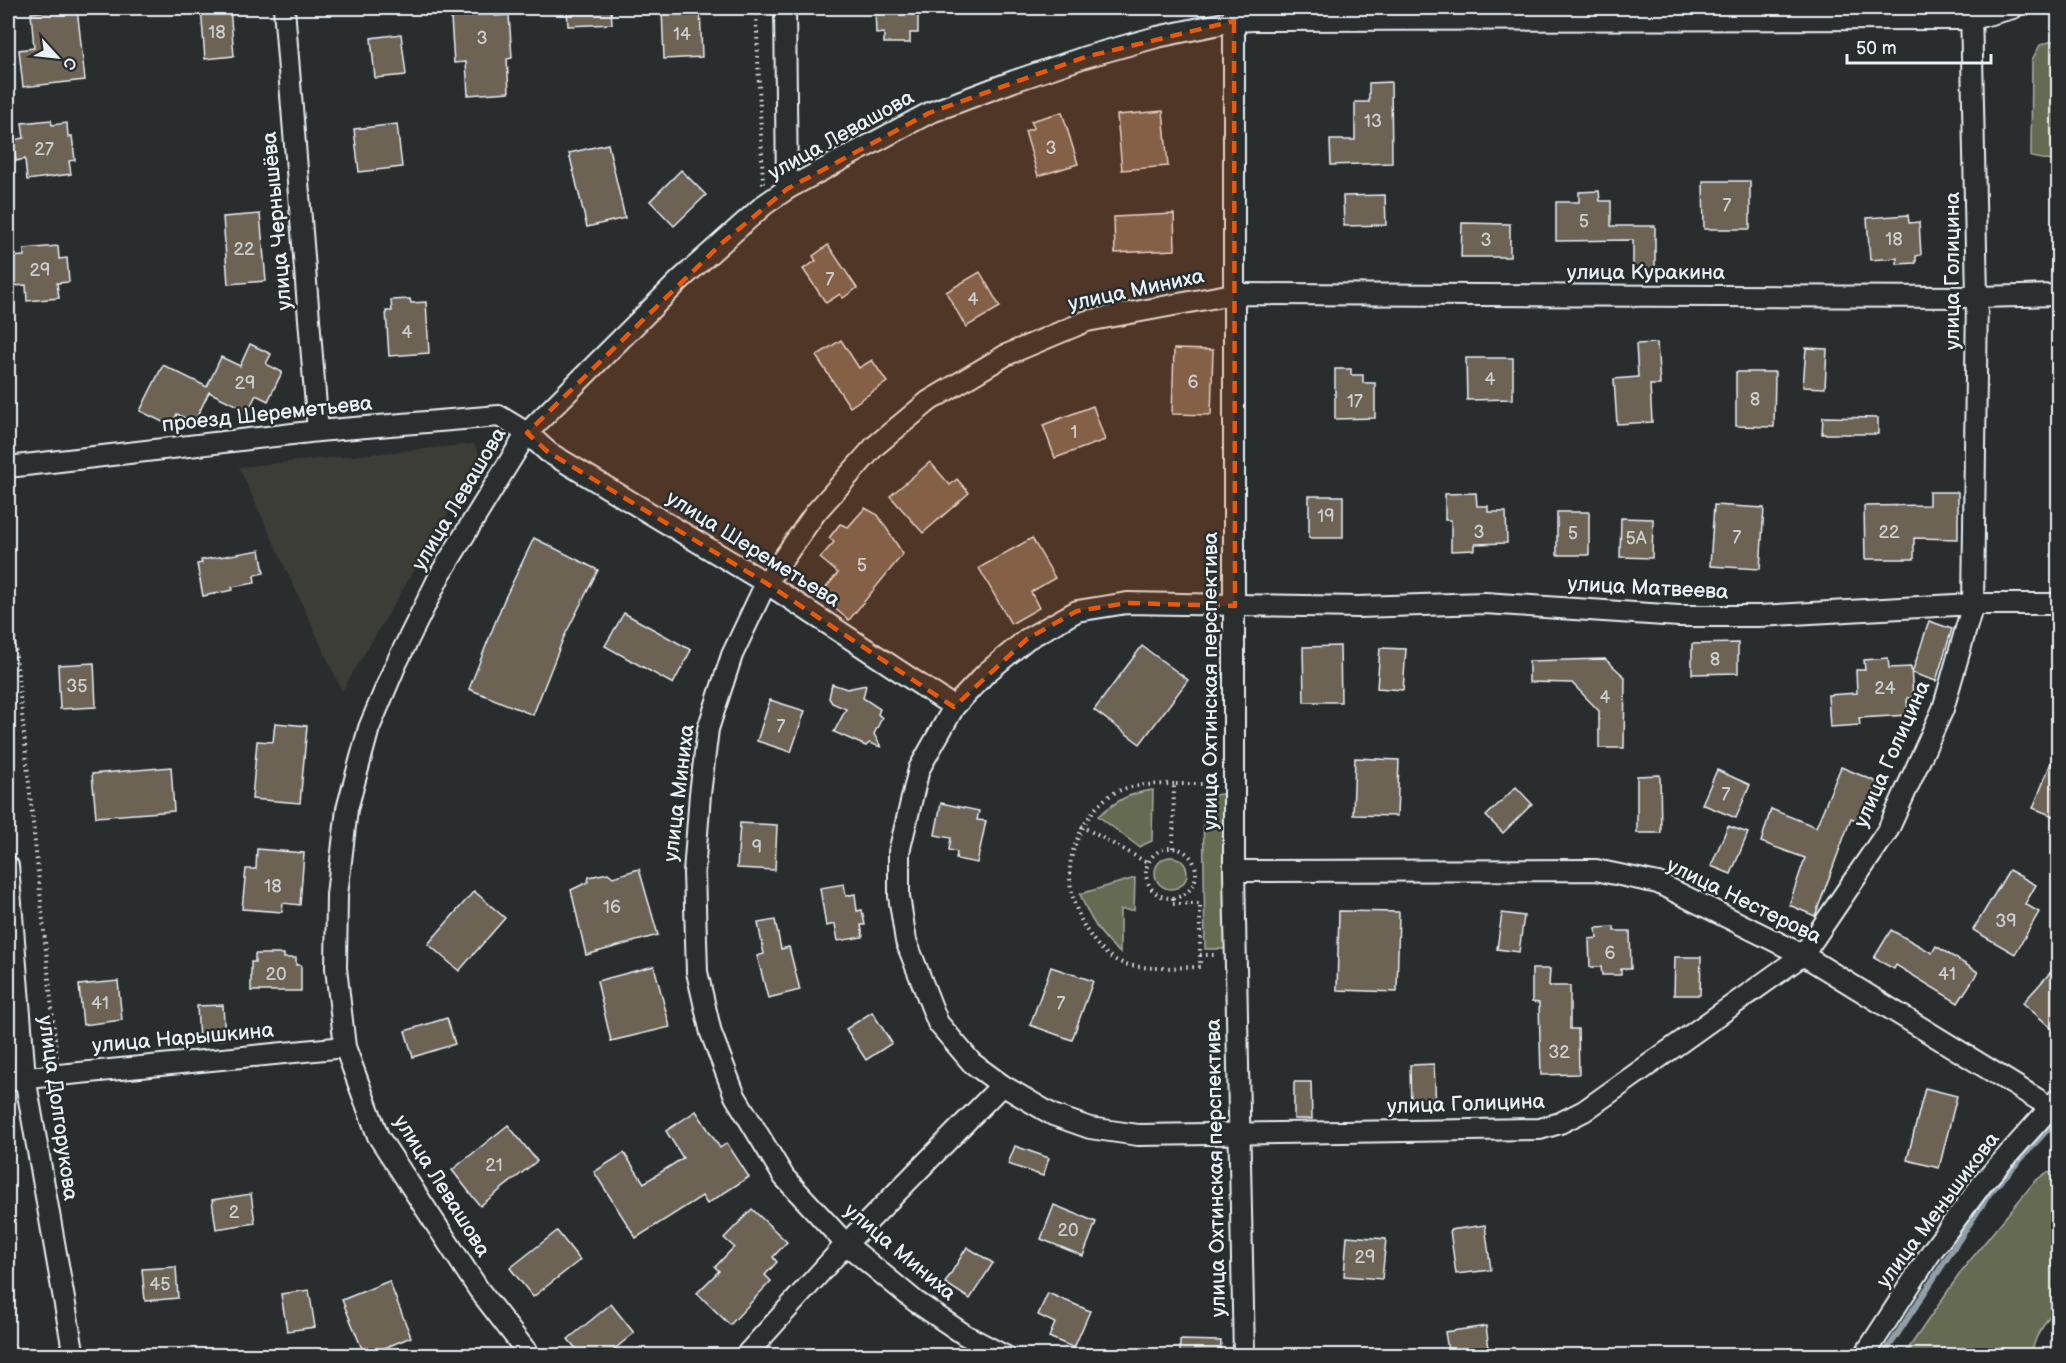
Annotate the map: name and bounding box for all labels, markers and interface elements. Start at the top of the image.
house number: 18 [208,22,226,43]
house number: 14 [673,24,691,45]
north arrow [27,27,87,87]
scale bar [1847,27,1991,65]
house number: 3 [476,28,488,49]
text: 50 m [1856,38,1897,59]
text: С [58,54,80,72]
street label: улица Левашова [764,84,919,185]
house number: 13 [1364,111,1382,132]
street label: улица Чернышёва [257,130,297,311]
house number: 3 [1045,138,1057,159]
house number: 27 [34,139,54,160]
street label: улица Голицина [1940,191,1965,350]
house number: 7 [1723,195,1732,216]
house number: 5 [1579,211,1589,232]
house number: 18 [1885,229,1903,250]
house number: 3 [1480,230,1492,251]
house number: 22 [233,239,255,260]
house number: 29 [29,260,51,281]
street label: улица Куракина [1567,260,1726,285]
street label: улица Миниха [1066,263,1207,317]
house number: 7 [826,269,835,290]
house number: 4 [968,289,979,310]
house number: 4 [402,322,413,343]
house number: 4 [1485,369,1496,390]
house number: 6 [1188,372,1199,393]
house number: 29 [234,373,256,394]
house number: 8 [1750,389,1760,410]
street label: проезд Шереметьева [160,390,374,437]
house number: 17 [1347,391,1363,412]
street label: улица Левашова [406,422,512,575]
house number: 1 [1071,422,1077,443]
street label: улица Шереметьева [662,485,845,613]
house number: 19 [1317,506,1335,527]
house number: 3 [1473,522,1485,543]
house number: 22 [1878,522,1900,543]
house number: 5 [1568,523,1578,544]
house number: 7 [1733,527,1742,548]
house number: 5А [1625,528,1647,549]
street label: улица Охтинская перспектива [1198,531,1223,830]
house number: 5 [857,555,867,576]
street label: улица Матвеева [1567,571,1730,605]
house number: 8 [1710,649,1720,670]
house number: 35 [66,676,88,697]
street label: улица Голицина [1848,676,1936,831]
house number: 24 [1874,678,1896,699]
house number: 4 [1600,687,1611,708]
house number: 7 [777,716,786,737]
street label: улица Миниха [658,722,700,863]
house number: 7 [1722,784,1731,805]
house number: 9 [752,837,762,858]
street label: улица Нестерова [1663,853,1826,950]
house number: 18 [264,876,282,897]
house number: 16 [603,897,621,918]
house number: 39 [1995,911,2017,932]
house number: 6 [1605,943,1616,964]
house number: 20 [265,964,287,985]
house number: 41 [1938,964,1956,985]
house number: 41 [91,993,109,1014]
house number: 7 [1057,993,1066,1014]
street label: улица Долгорукова [33,1014,83,1203]
street label: улица Нарышкина [91,1018,275,1058]
street label: улица Охтинская перспектива [1201,1018,1231,1317]
house number: 32 [1548,1042,1570,1063]
street label: улица Голицина [1387,1089,1546,1119]
street label: улица Левашова [388,1110,496,1262]
street label: улица Меньшикова [1871,1127,2005,1293]
house number: 21 [485,1155,503,1176]
street label: улица Миниха [839,1198,961,1306]
house number: 2 [229,1202,240,1223]
house number: 20 [1057,1220,1079,1241]
house number: 29 [1354,1247,1376,1268]
house number: 45 [149,1274,171,1295]

